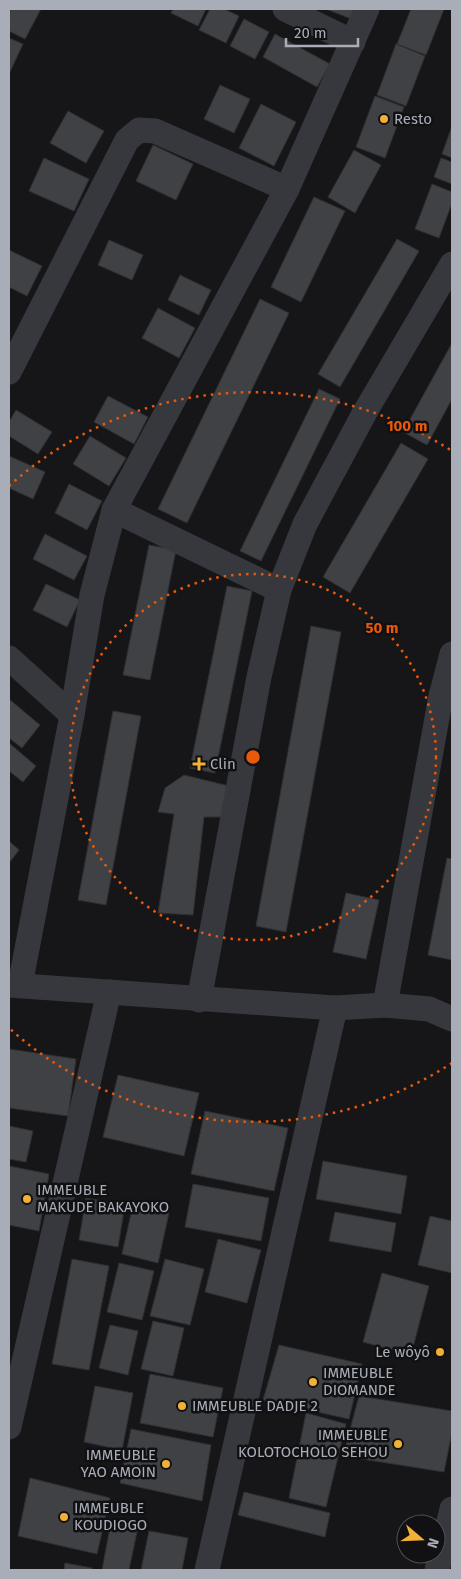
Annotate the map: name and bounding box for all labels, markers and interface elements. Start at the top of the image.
scale bar [286,15,358,47]
text: 20 m [294,24,327,42]
place label: Resto [394,110,432,128]
marker: Resto [378,113,390,125]
text: 100 m [387,417,427,435]
text: 50 m [365,619,399,637]
centre of rings [244,748,262,766]
place label: Clin [210,755,236,773]
marker: Clin [192,757,206,771]
place label: IMMEUBLE MAKUDE BAKAYOKO [37,1181,169,1216]
marker: IMMEUBLE MAKUDE BAKAYOKO [21,1193,33,1205]
place label: Le wôyô [375,1343,430,1361]
marker: Le wôyô [434,1346,446,1358]
place label: IMMEUBLE DIOMANDE [323,1364,396,1399]
marker: IMMEUBLE DIOMANDE [307,1376,319,1388]
place label: IMMEUBLE DADJE 2 [192,1397,318,1415]
marker: IMMEUBLE DADJE 2 [176,1400,188,1412]
place label: IMMEUBLE KOLOTOCHOLO SEHOU [238,1426,388,1461]
marker: IMMEUBLE KOLOTOCHOLO SEHOU [392,1438,404,1450]
place label: IMMEUBLE YAO AMOIN [81,1446,156,1481]
marker: IMMEUBLE YAO AMOIN [160,1458,172,1470]
place label: IMMEUBLE KOUDIOGO [74,1499,147,1534]
marker: IMMEUBLE KOUDIOGO [58,1511,70,1523]
north arrow [396,1514,446,1564]
text: N [423,1536,442,1550]

